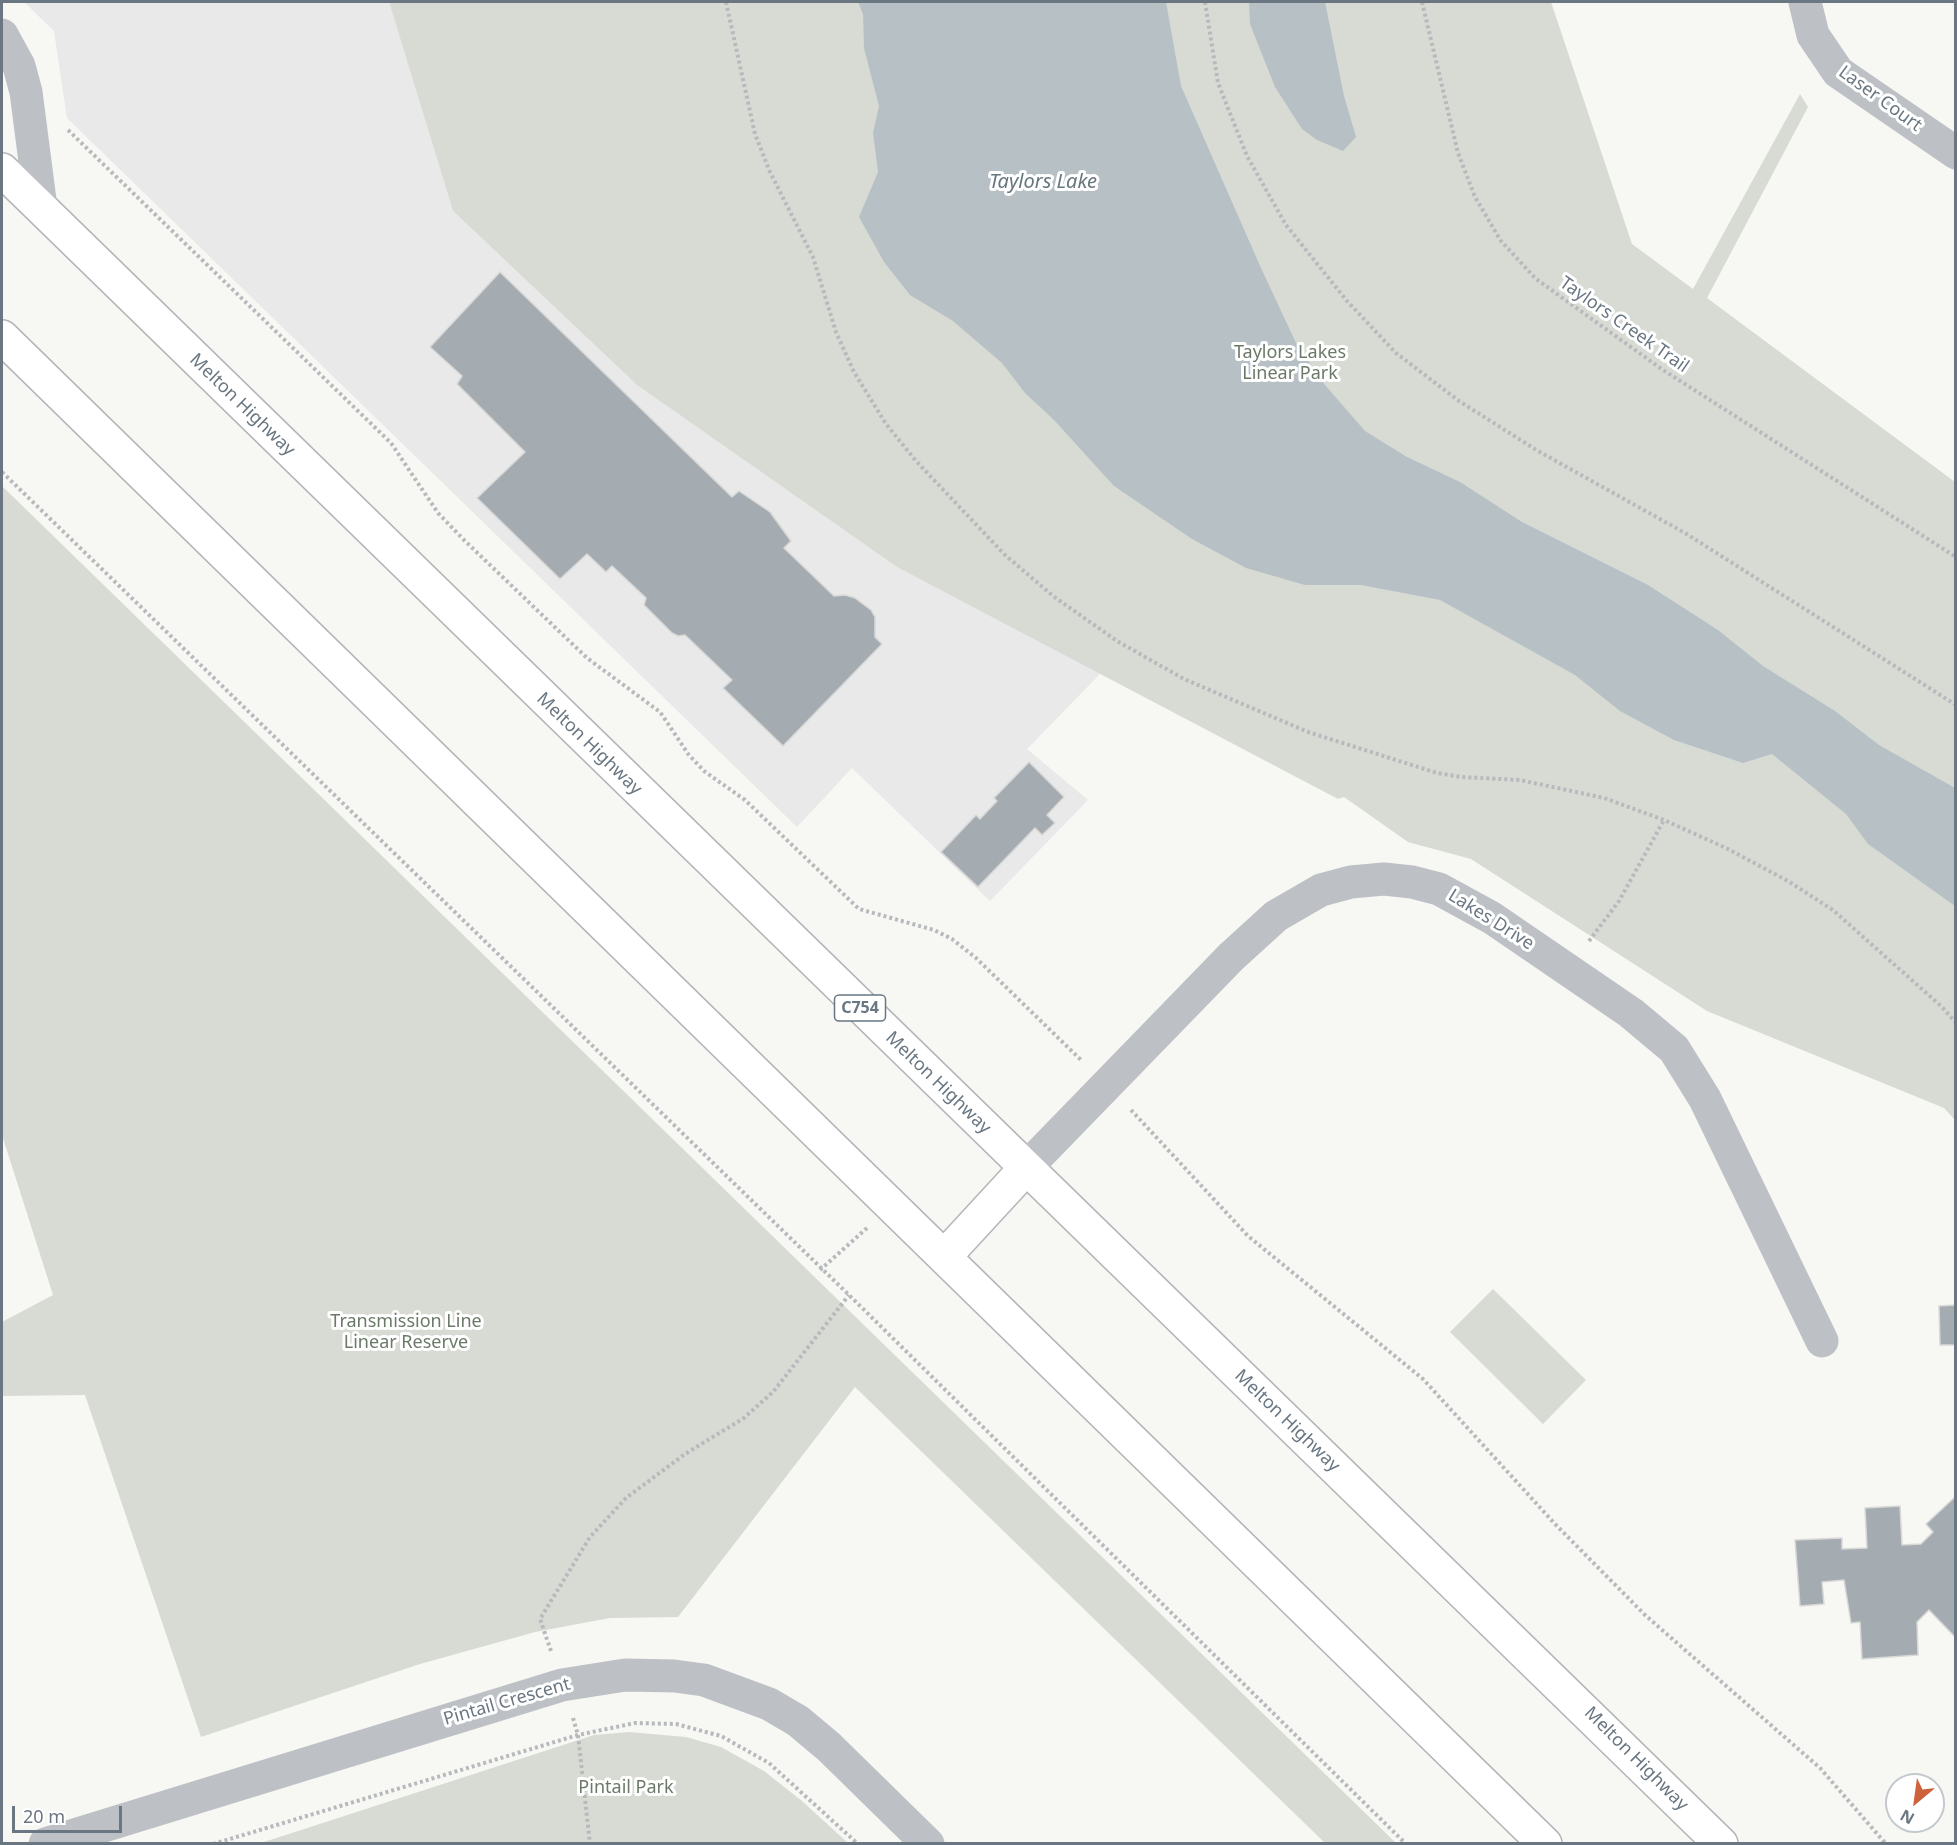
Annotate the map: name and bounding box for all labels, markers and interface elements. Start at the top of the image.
street label: Laser Court [1834,62,1926,136]
water label: Taylors Lake [989,170,1097,194]
street label: Taylors Creek Trail [1555,272,1693,378]
park label: Taylors Lakes Linear Park [1234,342,1346,385]
street label: Melton Highway [185,349,299,461]
street label: Melton Highway [532,688,646,800]
street label: Lakes Drive [1444,885,1538,955]
road number: C754 [834,995,886,1021]
street label: Melton Highway [881,1027,995,1139]
park label: Transmission Line Linear Reserve [330,1311,482,1354]
street label: Melton Highway [1230,1365,1344,1477]
street label: Pintail Crescent [441,1674,573,1730]
street label: Melton Highway [1580,1703,1692,1815]
north arrow [1885,1773,1945,1833]
park label: Pintail Park [578,1777,674,1799]
scale bar [15,1794,124,1832]
text: 20 m [23,1804,65,1828]
text: N [1896,1804,1918,1830]

